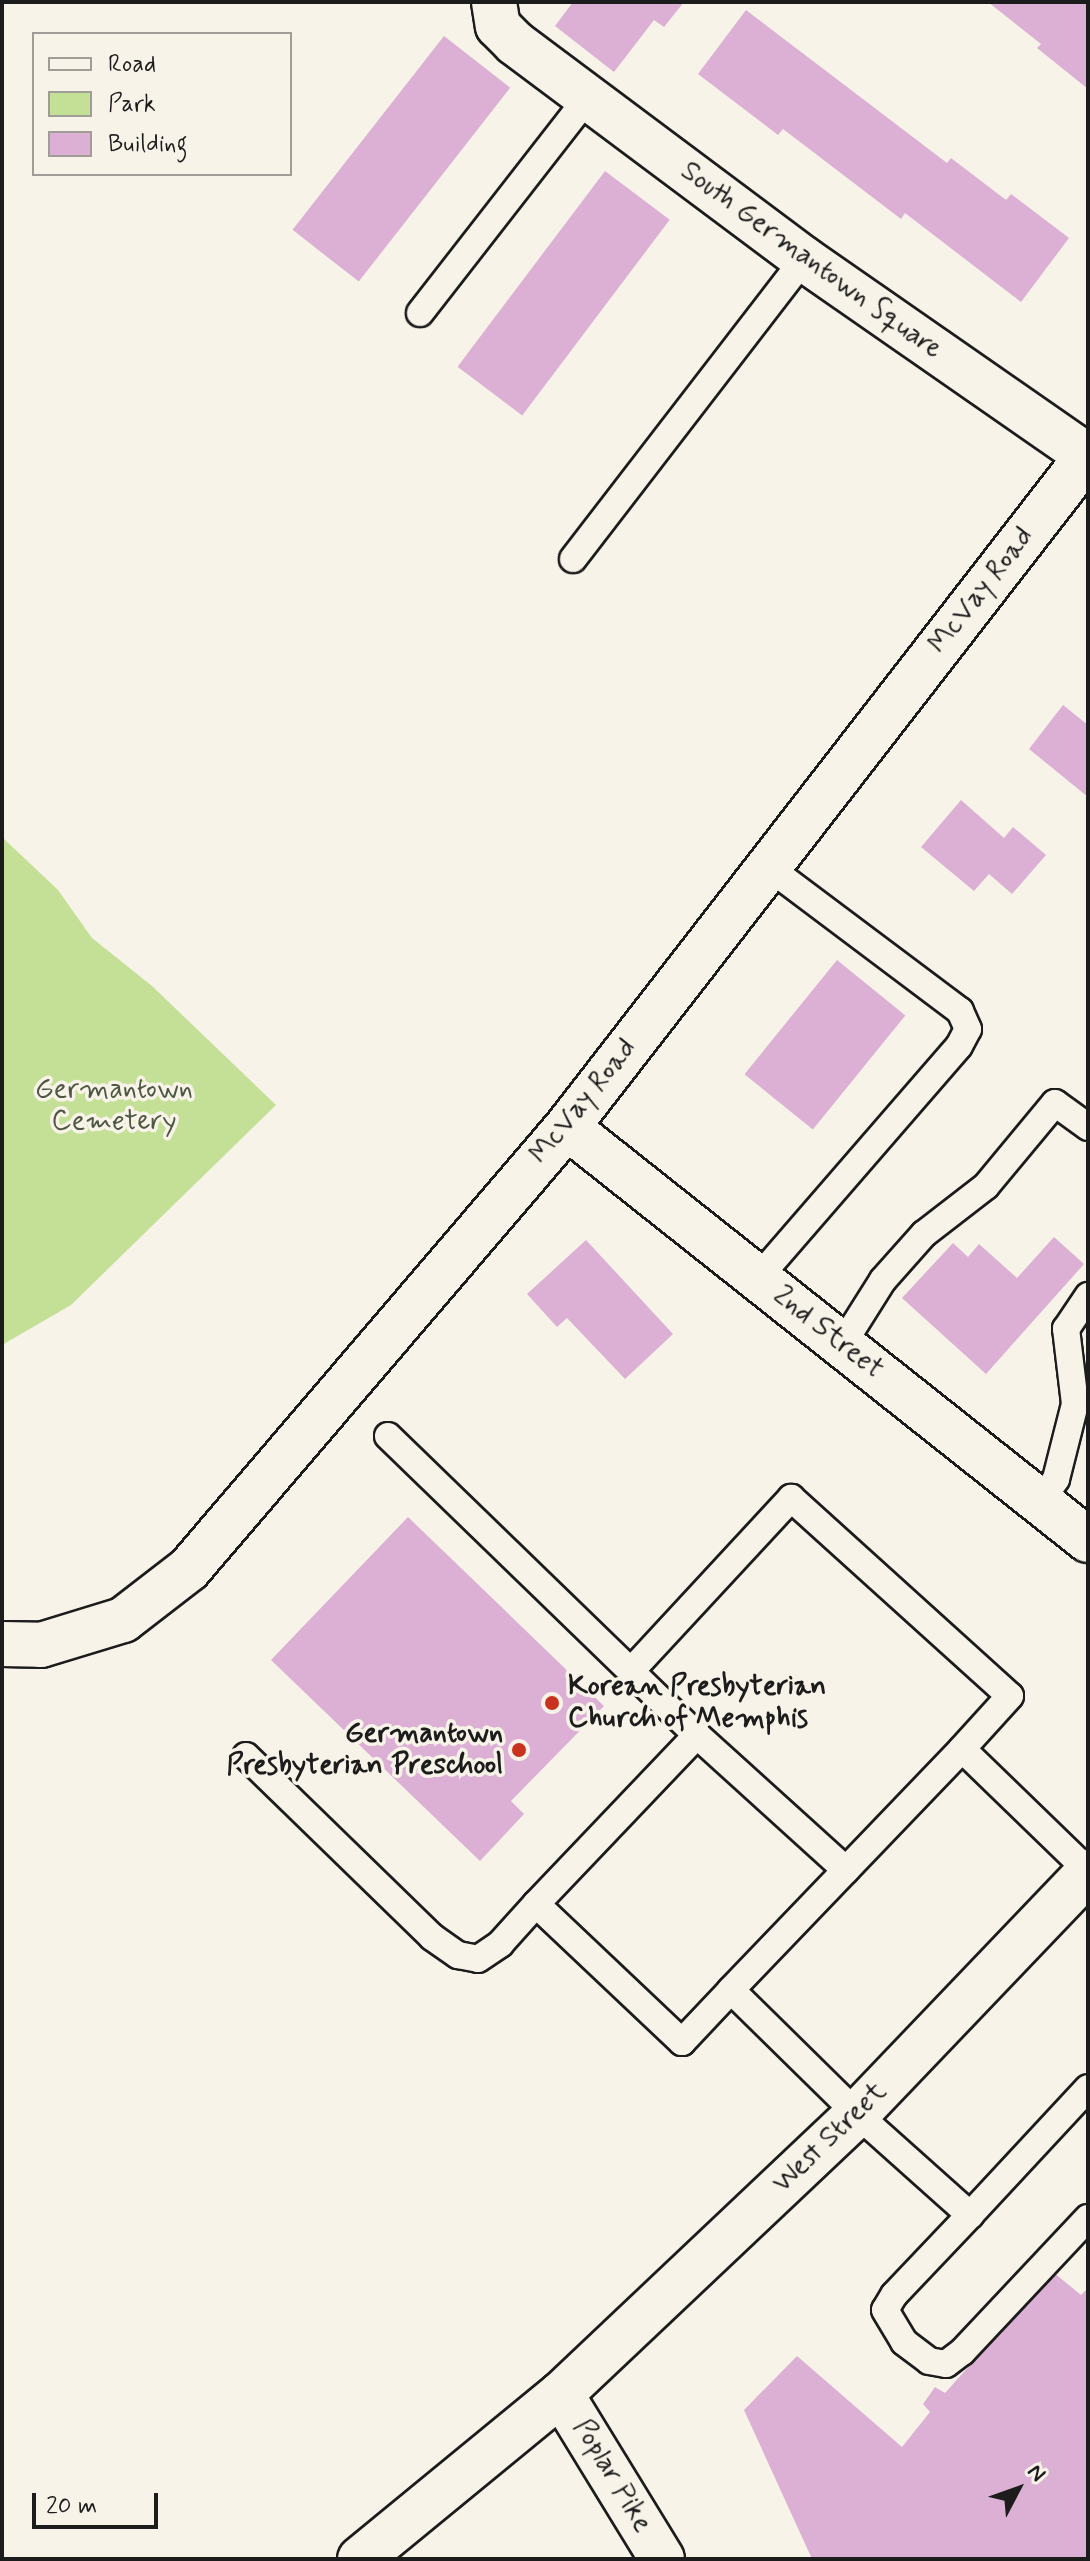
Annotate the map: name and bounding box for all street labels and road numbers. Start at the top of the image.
street label: South Germantown Square [673,154,949,368]
street label: McVay Road [923,522,1041,660]
street label: McVay Road [524,1034,644,1170]
street label: 2nd Street [767,1280,889,1386]
street label: West Street [766,2076,894,2200]
street label: Poplar Pike [565,2413,659,2539]

